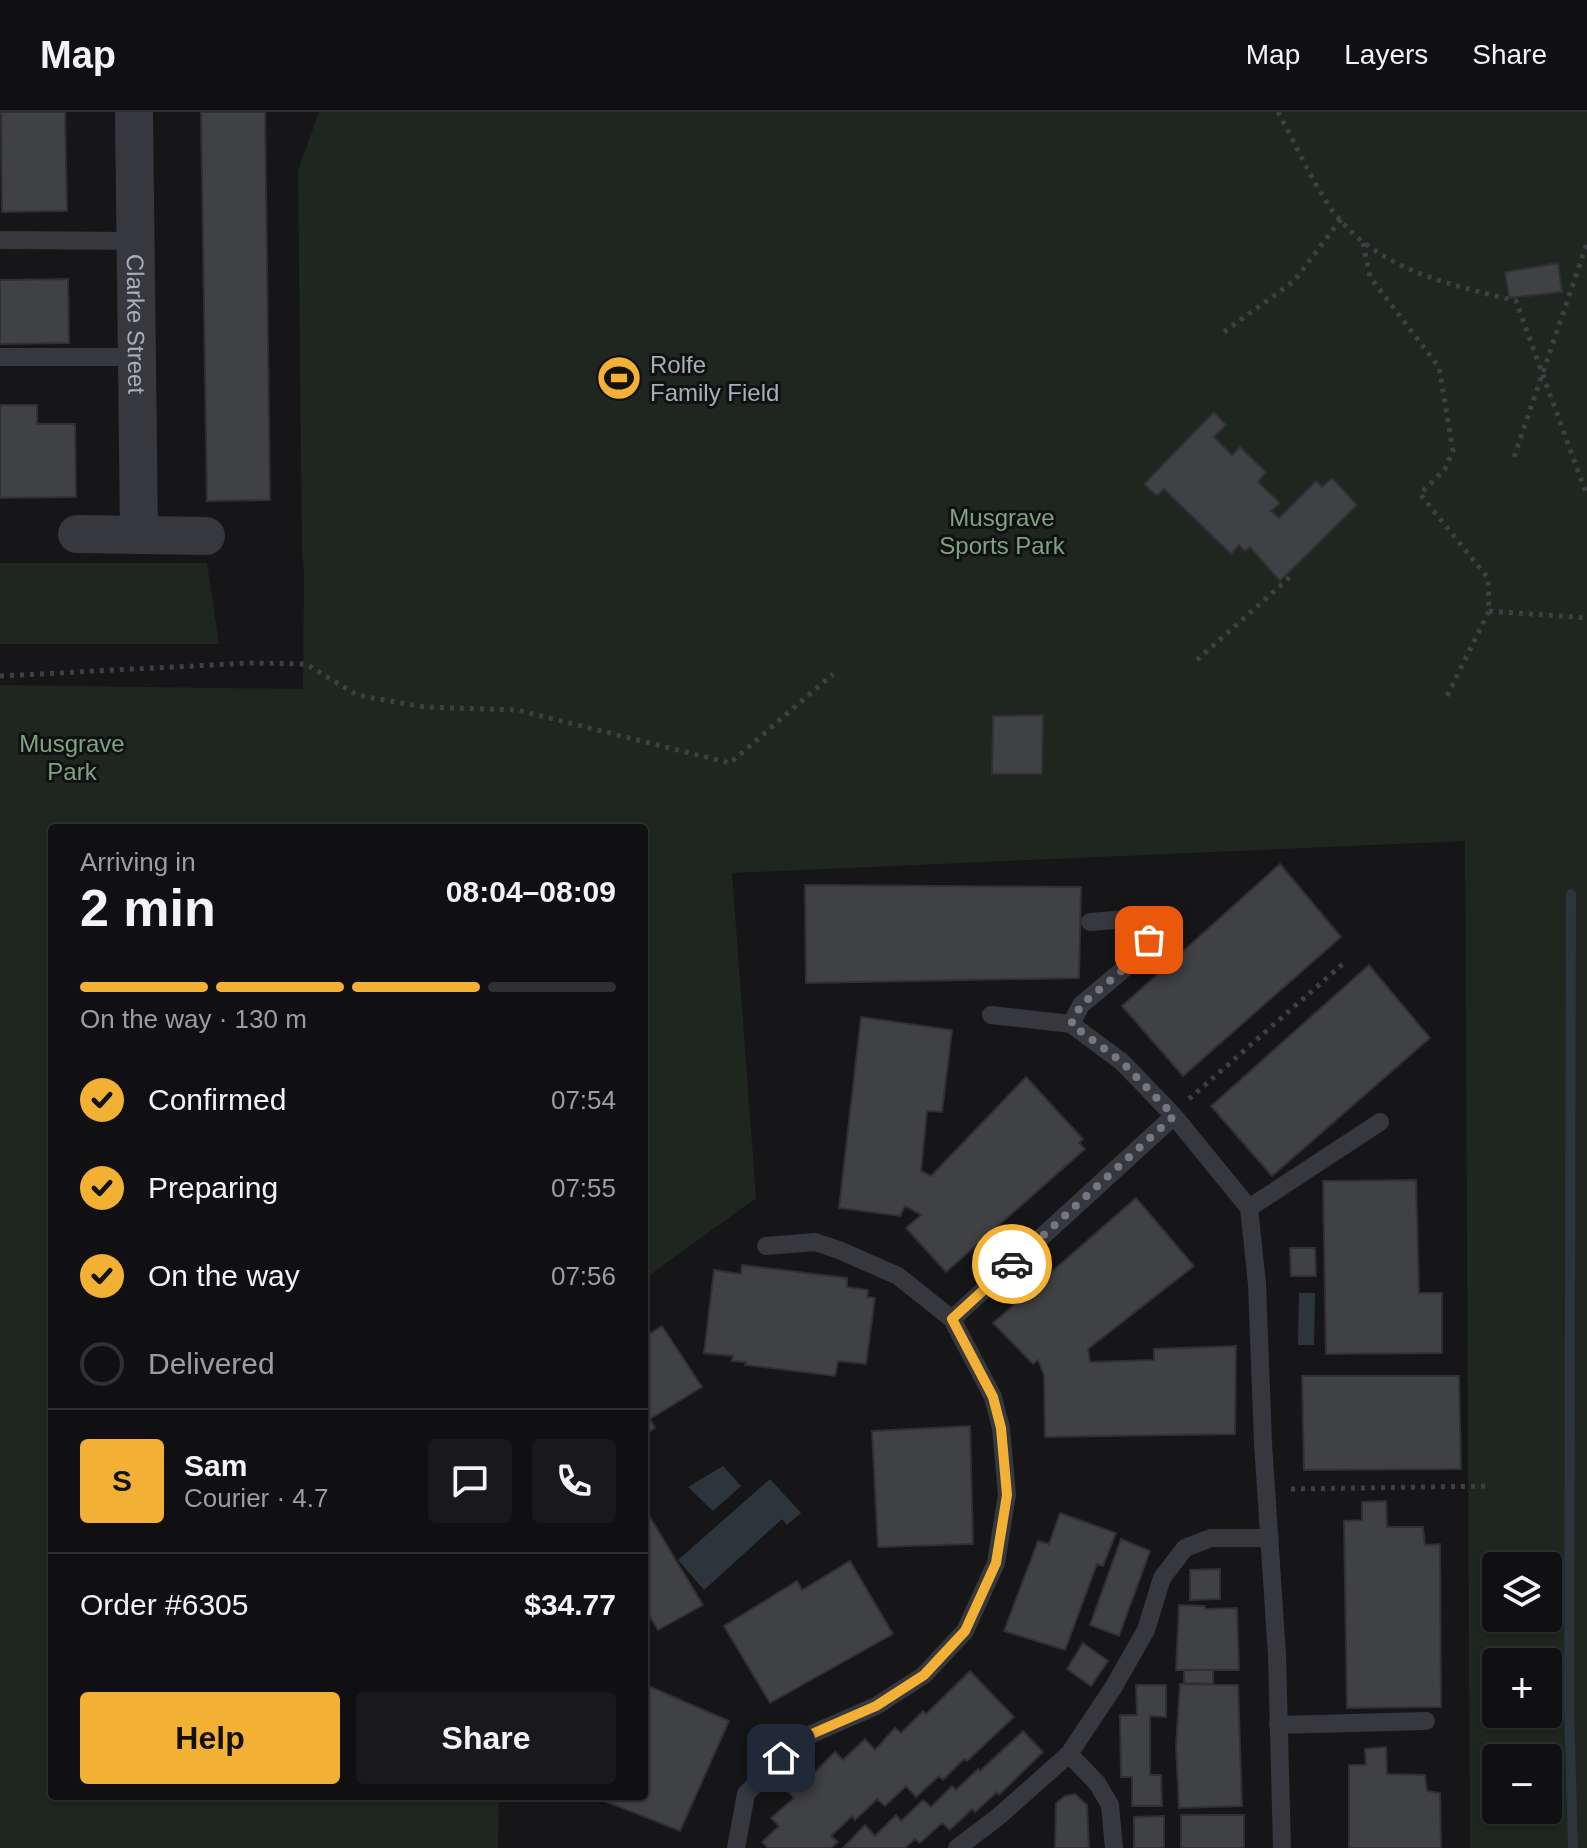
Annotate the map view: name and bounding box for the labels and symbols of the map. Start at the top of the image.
street label: Clarke Street [122,254,151,395]
place label: Rolfe Family Field [650,351,779,406]
sports icon: Rolfe Family Field [595,354,643,402]
park label: Musgrave Sports Park [939,504,1066,559]
park label: Musgrave Park [19,730,125,785]
pin [1115,906,1183,974]
courier [972,1224,1052,1304]
pin [747,1724,815,1792]

